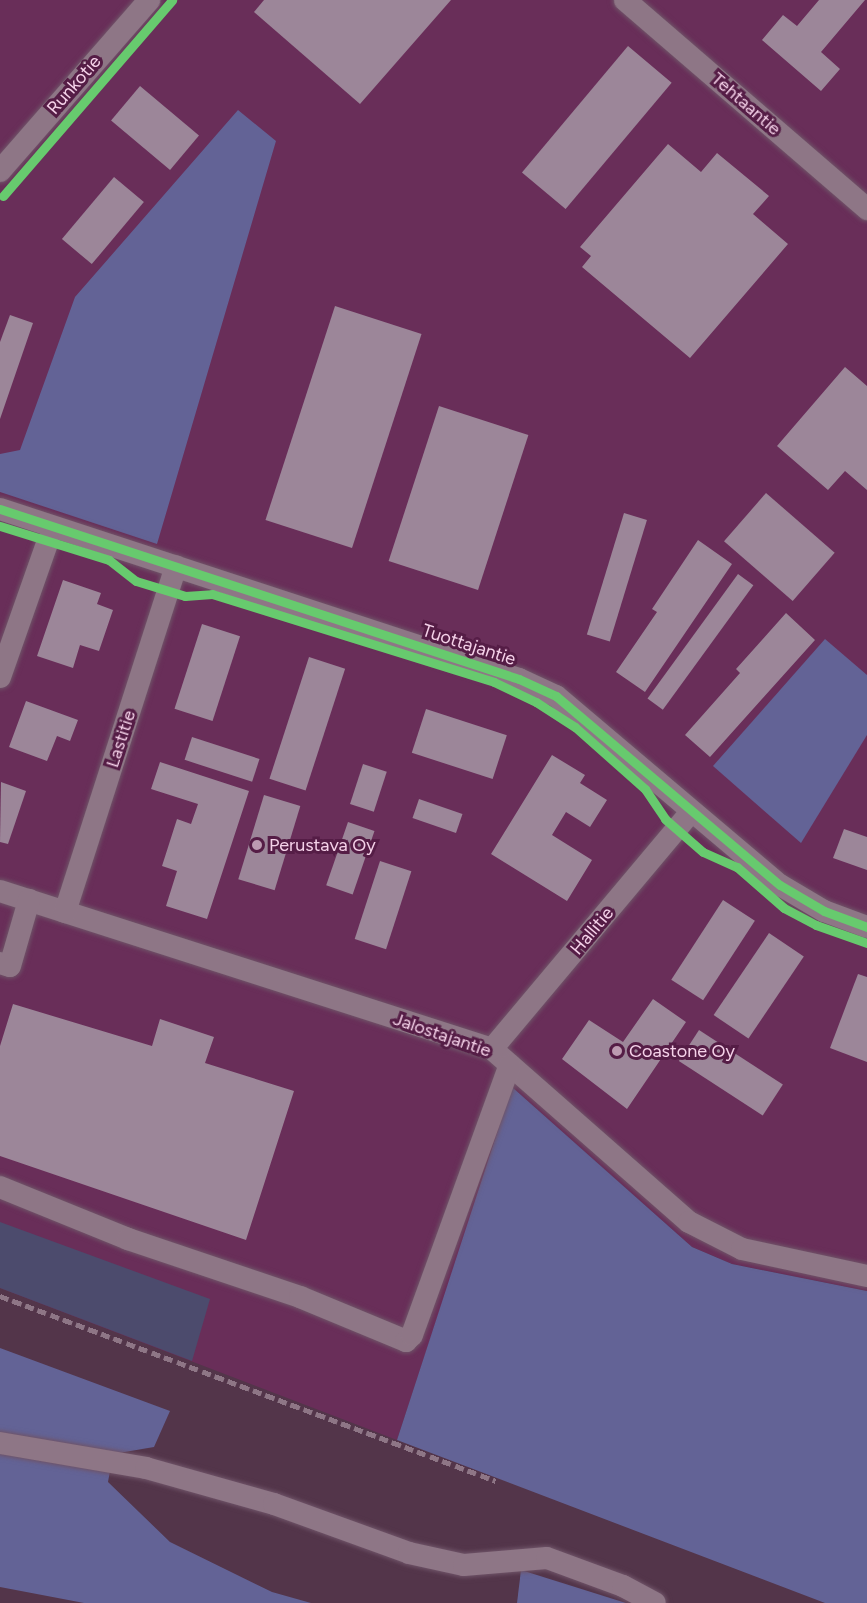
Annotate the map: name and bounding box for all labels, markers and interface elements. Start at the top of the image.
street label: Runkotie [43,51,105,119]
street label: Tehtaantie [707,68,785,140]
street label: Tuottajantie [419,620,519,670]
street label: Lastitie [102,708,140,770]
place label: Perustava Oy [269,834,376,856]
marker: Perustava Oy [250,838,264,852]
street label: Hallitie [566,903,618,959]
street label: Jalostajantie [390,1008,494,1062]
place label: Coastone Oy [629,1040,735,1062]
marker: Coastone Oy [610,1044,624,1058]

